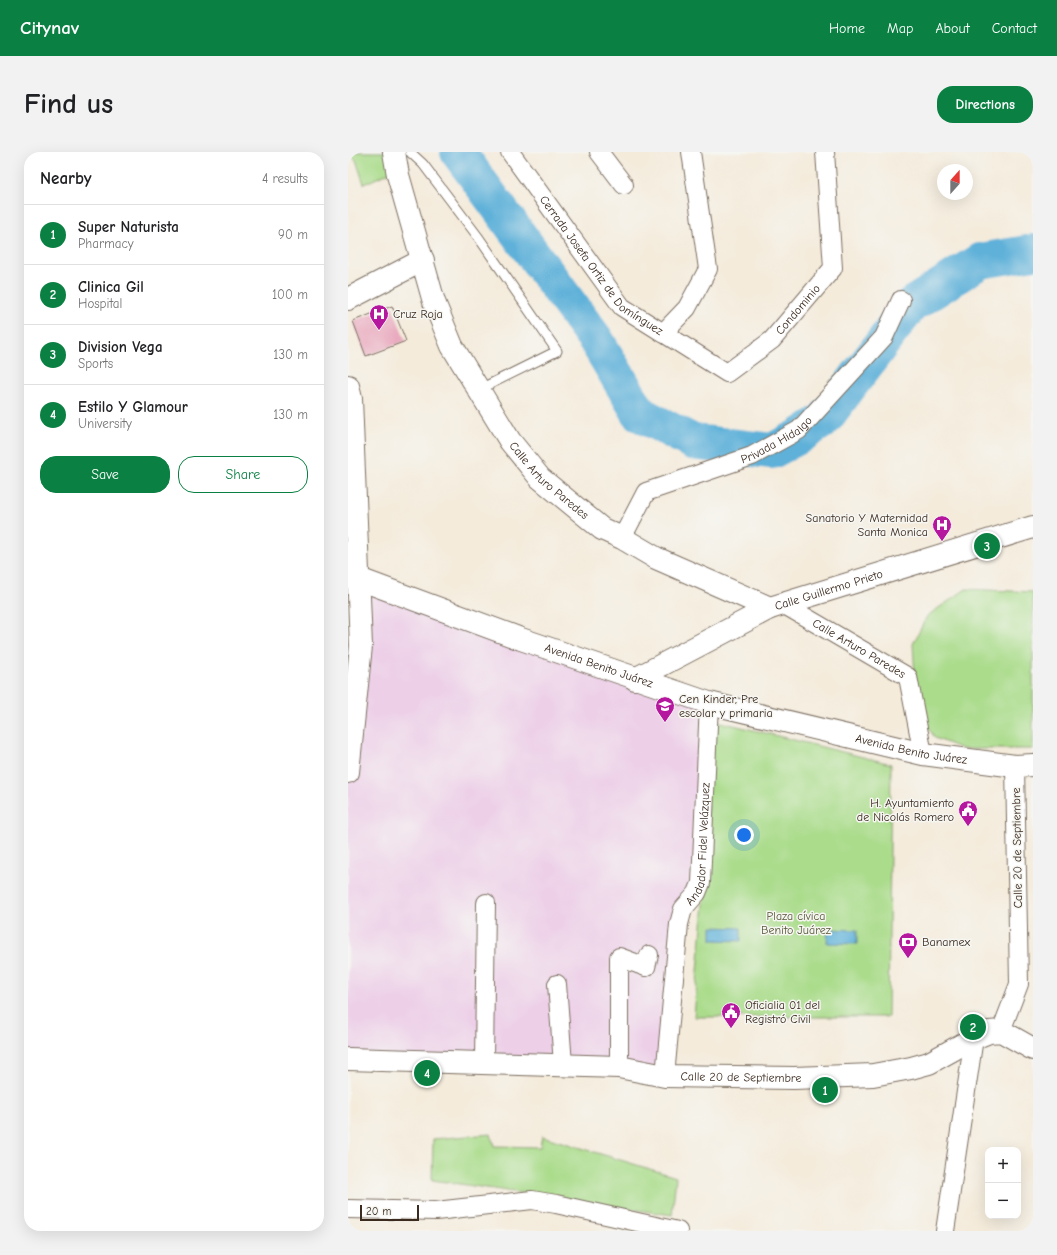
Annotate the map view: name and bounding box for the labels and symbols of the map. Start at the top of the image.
north arrow [937,164,973,200]
street label: Cerrada Josefa Ortiz de Domínguez [537,193,666,338]
street label: Condominio [773,282,823,338]
hospital icon: Cruz Roja [368,303,390,331]
place label: Cruz Roja [393,307,443,321]
street label: Privada Hidalgo [739,413,815,466]
street label: Calle Arturo Paredes [506,439,592,522]
place label: Sanatorio Y Maternidad Santa Monica [806,511,928,539]
hospital icon: Sanatorio Y Maternidad Santa Monica [931,514,953,542]
pin: 3 [974,531,1000,561]
street label: Calle Guillermo Prieto [773,567,885,613]
street label: Calle Arturo Paredes [810,616,908,681]
street label: Avenida Benito Juárez [543,641,656,691]
place label: Cen Kinder, Pre escolar y primaria [679,692,773,720]
school or university icon: Cen Kinder, Pre escolar y primaria [654,695,676,723]
street label: Avenida Benito Juárez [854,731,969,767]
street label: Andador Fidel Velázquez [682,781,712,908]
street label: Calle 20 de Septiembre [1009,787,1025,909]
place label: H. Ayuntamiento de Nicolás Romero [857,796,954,824]
public building icon: H. Ayuntamiento de Nicolás Romero [957,799,979,827]
your location [734,825,754,845]
park label: Plaza cívica Benito Juárez [761,909,832,937]
bank icon: Banamex [897,931,919,959]
place label: Banamex [922,935,970,949]
place label: Oficialia 01 del Registró Civil [745,998,820,1026]
public building icon: Oficialia 01 del Registró Civil [720,1001,742,1029]
pin: 2 [960,1012,986,1042]
pin: 4 [414,1058,440,1088]
street label: Calle 20 de Septiembre [680,1069,802,1085]
pin: 1 [812,1075,838,1105]
scale bar [360,1203,419,1222]

